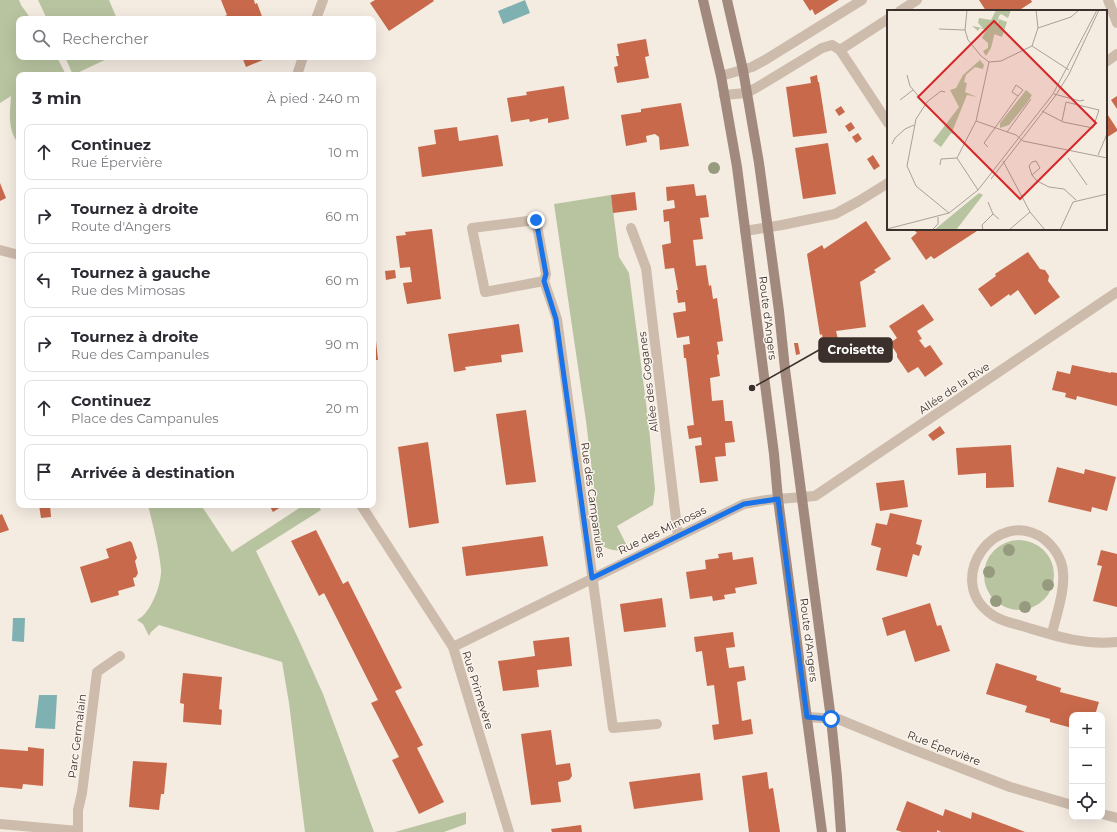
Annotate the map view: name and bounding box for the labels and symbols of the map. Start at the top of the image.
inset map [887,10,1107,230]
route end [527,211,545,229]
street label: Route d'Angers [756,275,780,361]
street label: Allée des Goganes [635,330,661,433]
callout: Croisette [819,338,892,362]
text: Croisette [828,342,885,357]
street label: Allée de la Rive [916,359,992,417]
street label: Rue des Campanules [578,441,608,559]
street label: Rue des Mimosas [616,502,709,557]
street label: Route d'Angers [797,597,821,683]
street label: Rue Primevère [459,649,497,731]
street label: Parc Germalain [65,693,89,779]
route start [822,710,840,728]
street label: Rue Épervière [905,728,983,769]

